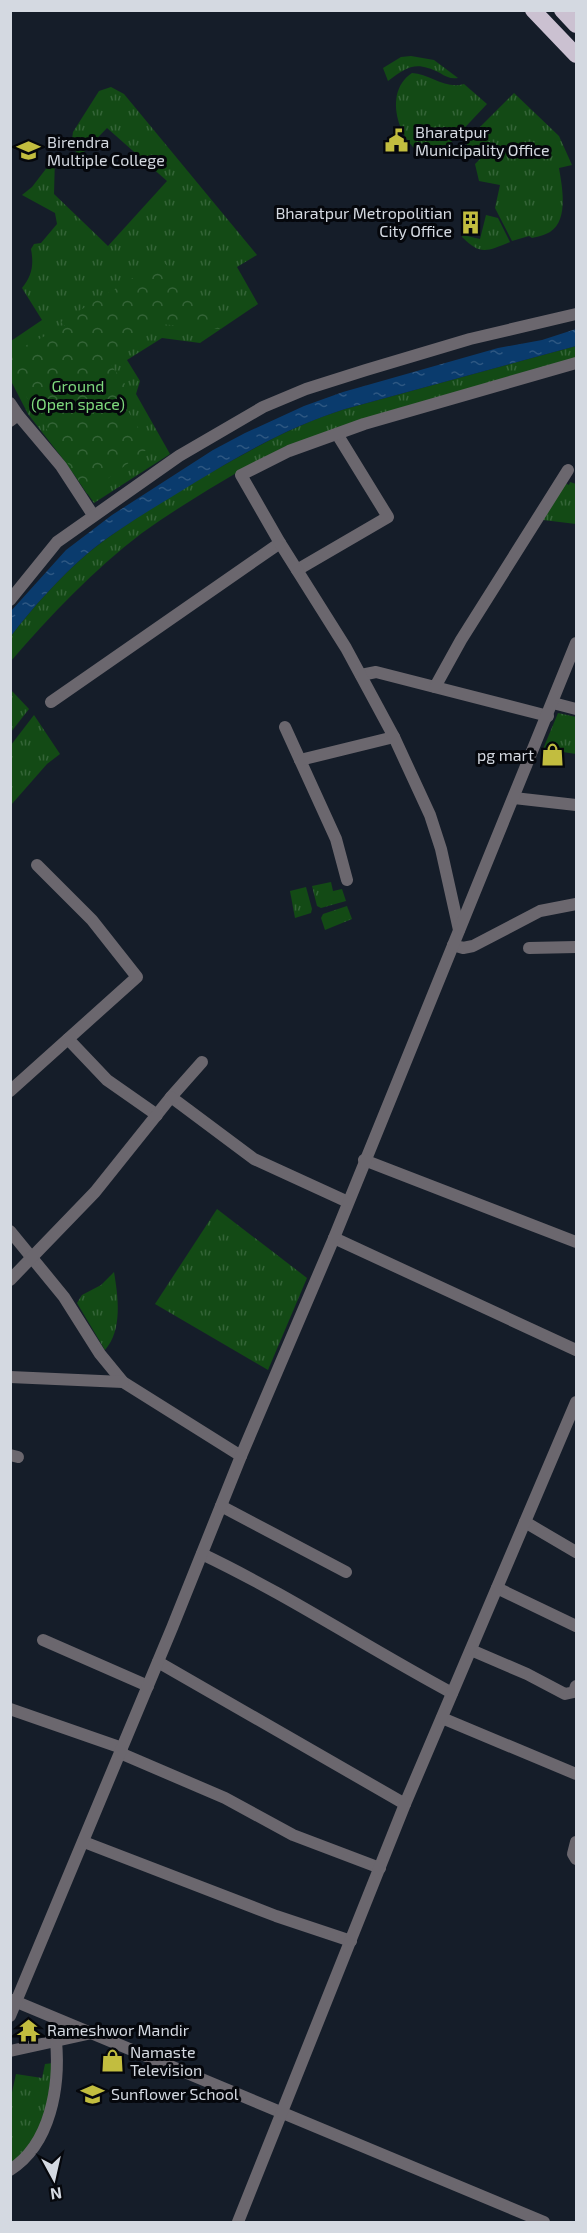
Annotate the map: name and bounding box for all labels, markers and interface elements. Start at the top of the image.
place label: Bharatpur Municipality Office [415,122,550,159]
public building icon: Bharatpur Municipality Office [384,128,410,154]
place label: Birendra Multiple College [47,132,165,169]
school or university icon: Birendra Multiple College [16,138,42,164]
place label: Bharatpur Metropolitian City Office [275,203,452,240]
building icon: Bharatpur Metropolitian City Office [457,209,483,235]
park label: Ground (Open space) [31,376,125,413]
shop icon: pg mart [539,742,565,768]
place label: pg mart [477,745,534,764]
temple icon: Rameshwor Mandir [16,2017,42,2043]
place label: Rameshwor Mandir [47,2020,190,2039]
place label: Namaste Television [130,2042,202,2079]
shop icon: Namaste Television [99,2048,125,2074]
school or university icon: Sunflower School [80,2081,106,2107]
place label: Sunflower School [111,2084,239,2103]
north arrow [24,2149,84,2209]
text: N [49,2184,63,2205]

